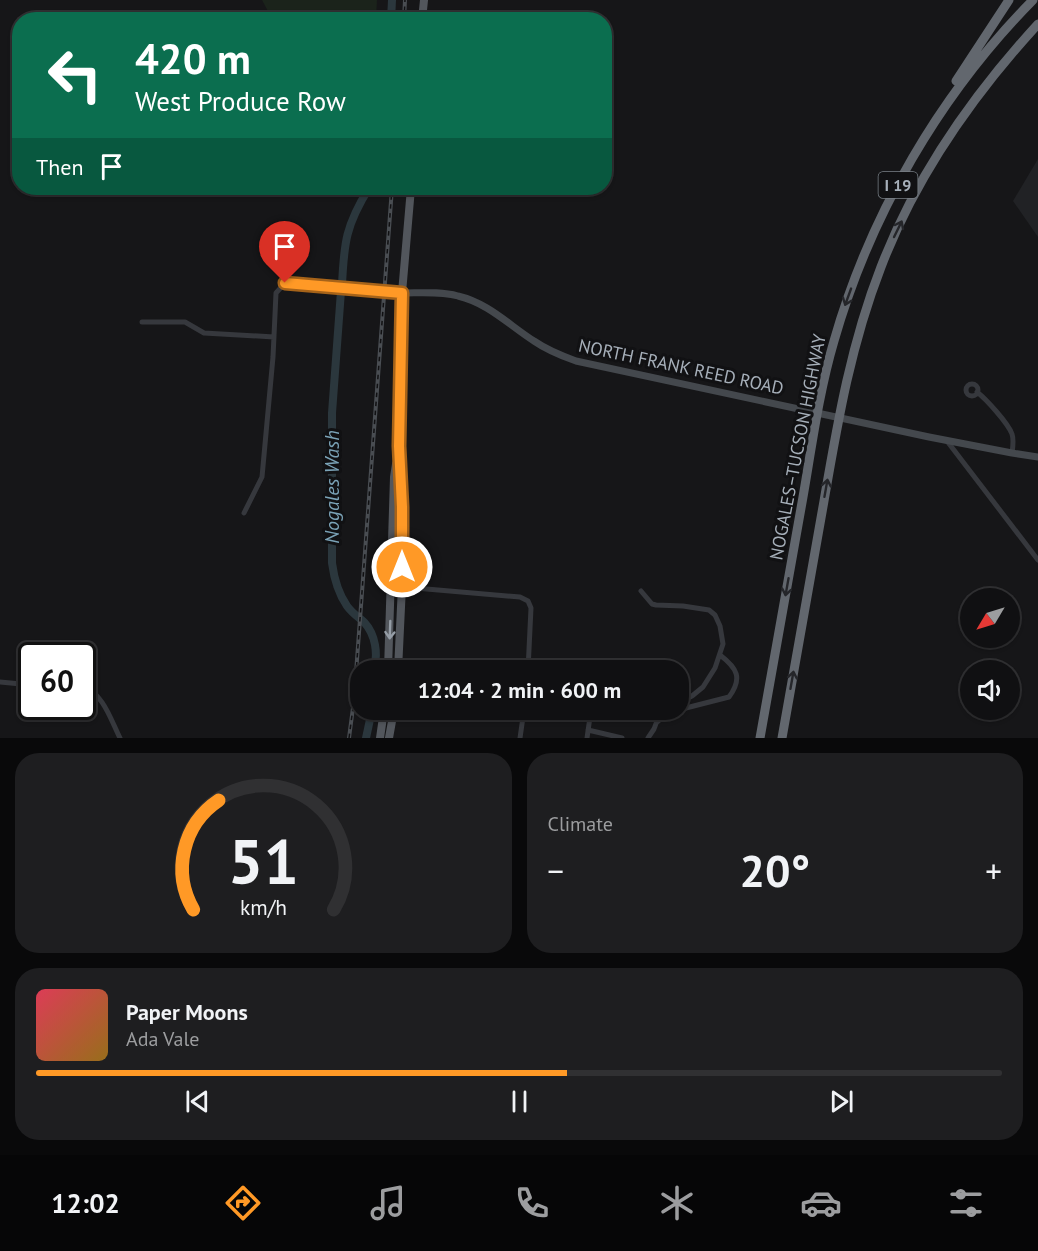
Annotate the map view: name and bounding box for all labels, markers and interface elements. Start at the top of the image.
text: 420 m [135,31,251,86]
icon: left [36,36,114,114]
text: West Produce Row [135,84,346,118]
icon: arrive [95,150,128,183]
text: Then [36,153,83,181]
road number: I 19 [878,172,918,198]
one-way arrow [892,220,904,238]
pin [259,221,310,283]
icon: arrive [268,230,301,263]
one-way arrow [842,287,853,306]
street label: NOGALES–TUCSON HIGHWAY [764,332,831,562]
street label: NORTH FRANK REED ROAD [576,334,786,399]
water label: Nogales Wash [319,430,345,544]
one-way arrow [821,479,832,499]
position arrow [370,535,434,599]
one-way arrow [781,577,792,597]
north arrow [960,588,1020,648]
map controls [960,588,1020,720]
one-way arrow [385,620,396,640]
speed limit sign: 60 [18,642,96,720]
button: sound [960,660,1020,720]
one-way arrow [787,671,798,691]
text: 12:04 · 2 min · 600 m [418,676,621,704]
text: Climate [548,811,613,837]
text: 51 [228,820,299,901]
text: 20° [739,841,810,899]
text: − [548,849,564,892]
text: + [985,849,1002,892]
text: km/h [240,893,287,921]
text: Paper Moons [126,998,248,1026]
text: Ada Vale [126,1026,199,1052]
icon: previous [181,1085,214,1118]
icon: pause [503,1085,536,1118]
icon: next [825,1085,858,1118]
icon: directions [222,1182,264,1224]
icon: music [367,1182,409,1224]
icon: phone [511,1182,553,1224]
icon: climate [656,1182,698,1224]
icon: car [800,1182,842,1224]
icon: filters [945,1182,987,1224]
text: 12:02 [51,1186,120,1220]

